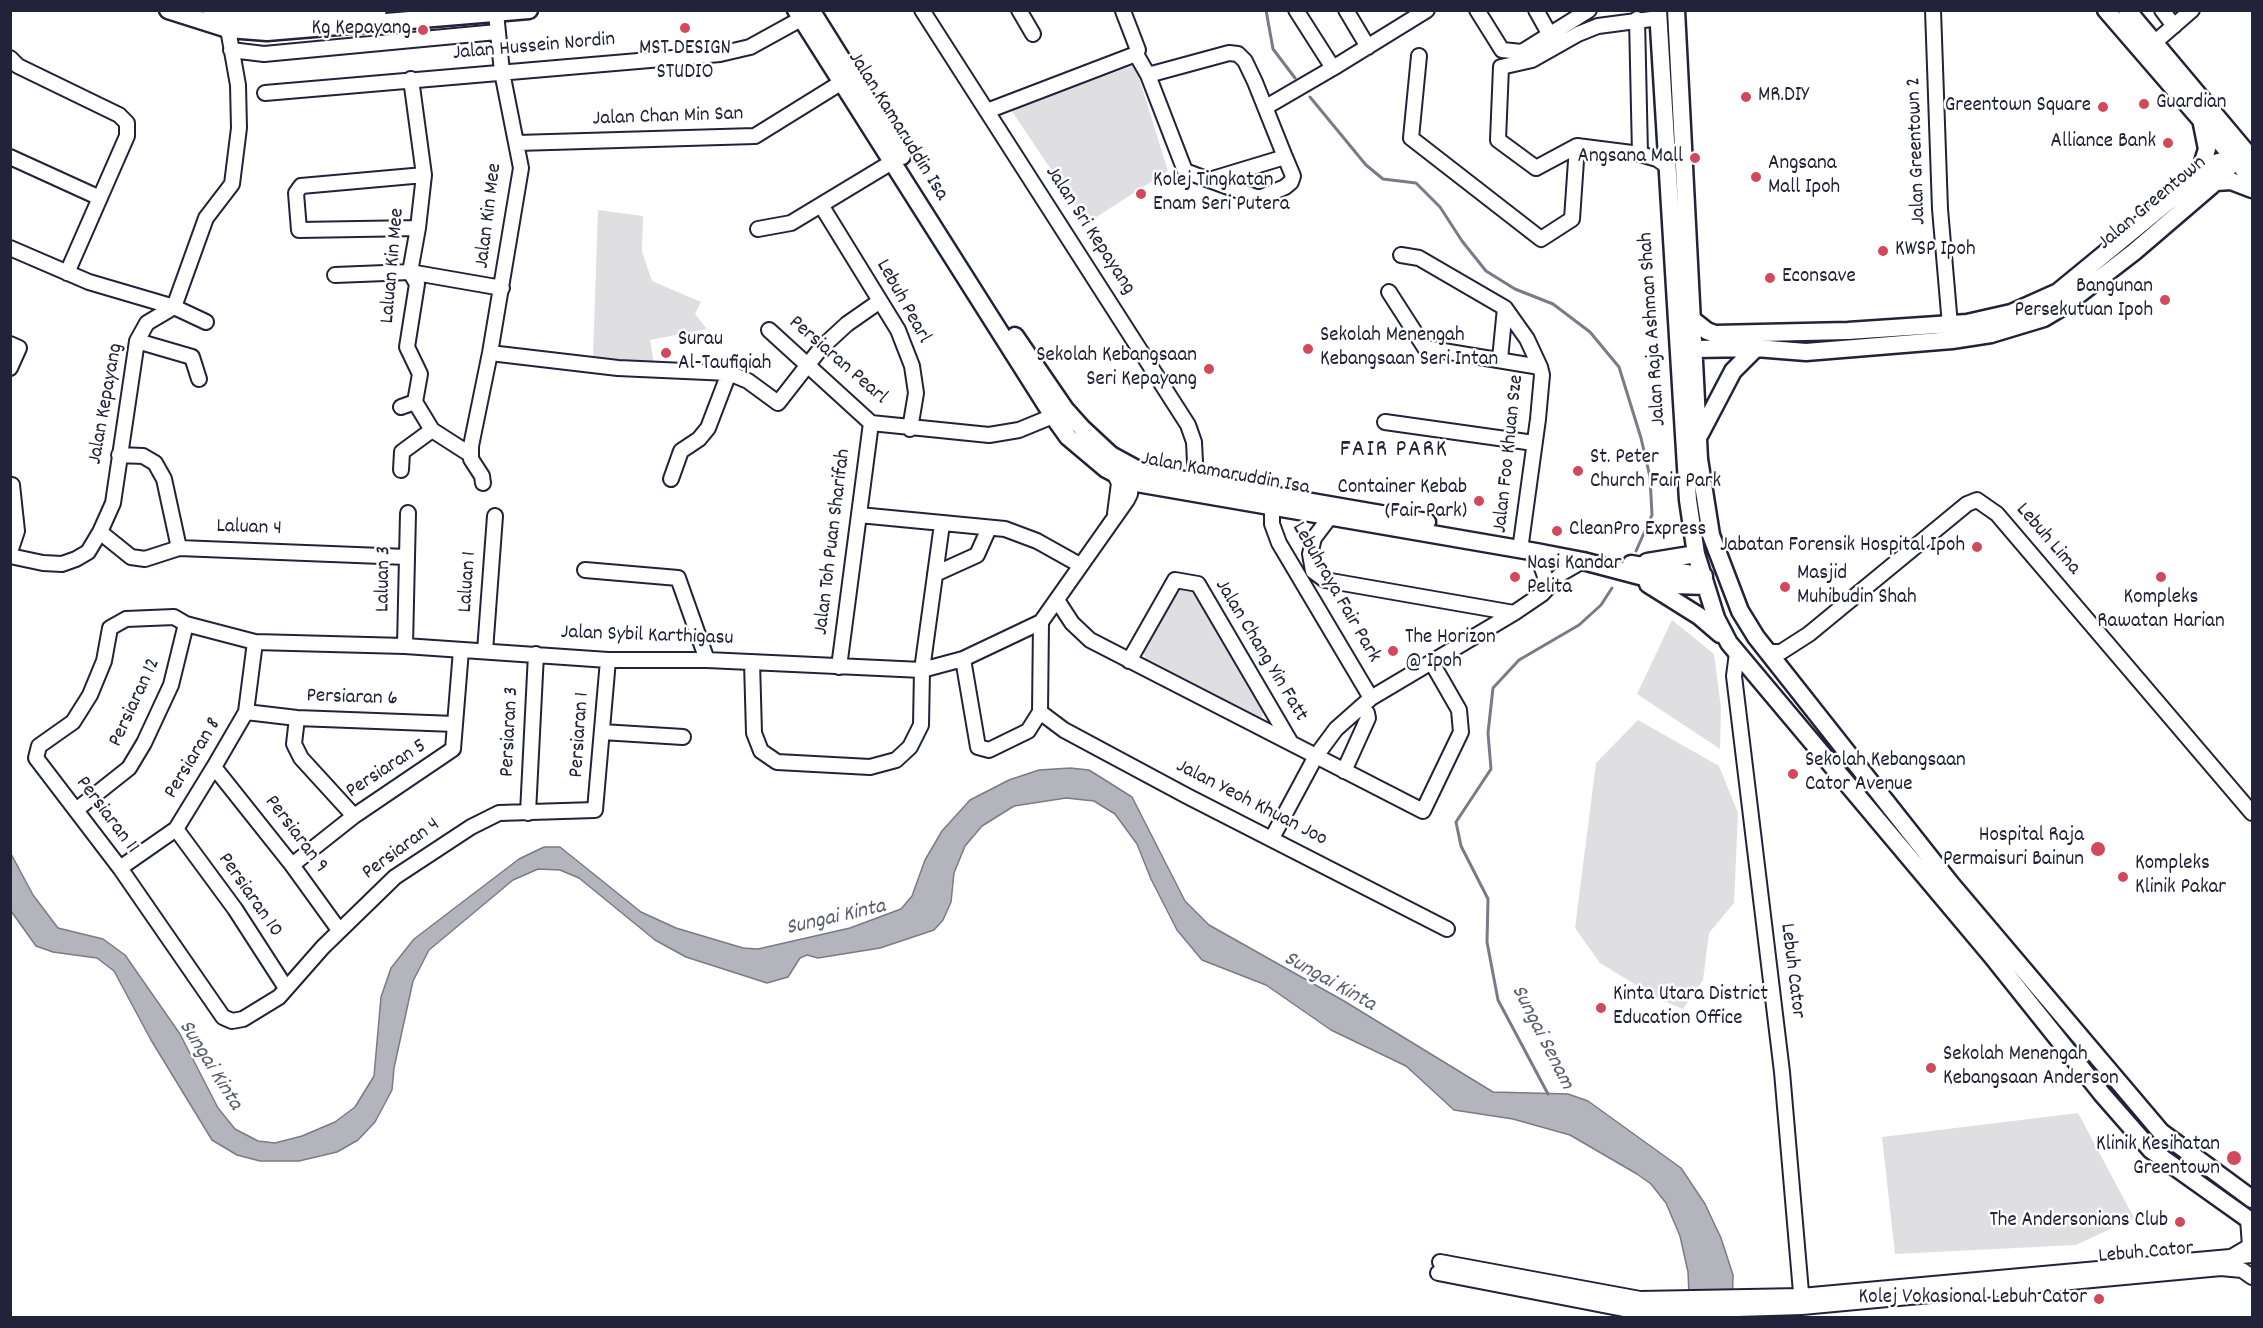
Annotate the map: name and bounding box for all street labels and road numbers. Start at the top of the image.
street label: Jalan Hussein Nordin [452,28,616,68]
street label: Jalan Kamaruddin Isa [841,48,953,206]
street label: Jalan Greentown 2 [1903,77,1933,225]
street label: Jalan Chan Min San [592,103,744,133]
street label: Jalan Greentown [2094,151,2212,257]
street label: Jalan Kin Mee [471,162,509,270]
street label: Jalan Sri Kepayang [1038,162,1140,300]
street label: Laluan Kin Mee [376,207,412,325]
street label: Jalan Raja Ashman Shah [1635,231,1673,427]
street label: Lebuh Pearl [869,256,935,348]
street label: Persiaran Pearl [782,311,892,411]
street label: Jalan Kepayang [84,341,130,467]
street label: Jalan Foo Khuan Sze [1489,374,1531,534]
street label: Jalan Toh Puan Sharifah [810,448,858,636]
street label: Jalan Kamaruddin Isa [1139,448,1311,502]
street label: Lebuh Lima [2009,499,2085,581]
street label: Laluan 4 [216,515,282,543]
street label: Lebuhraya Fair Park [1285,518,1385,668]
street label: Laluan 3 [372,546,398,612]
street label: Laluan 1 [454,550,484,614]
street label: Jalan Chang Yin Fatt [1208,575,1312,727]
street label: Jalan Sybil Karthigasu [560,621,734,653]
street label: Persiaran 12 [105,655,167,751]
street label: Persiaran 6 [306,685,398,713]
street label: Persiaran 3 [496,686,526,778]
street label: Persiaran 1 [565,691,597,779]
street label: Persiaran 8 [160,714,228,804]
street label: Persiaran 5 [342,735,432,805]
street label: Jalan Yeoh Khuan Joo [1171,755,1331,853]
street label: Persiaran 11 [69,772,143,860]
street label: Persiaran 9 [258,791,332,879]
street label: Persiaran 4 [358,813,446,887]
street label: Persiaran 10 [211,849,287,943]
street label: Lebuh Cator [1773,922,1809,1020]
street label: Lebuh Cator [2097,1237,2195,1271]

